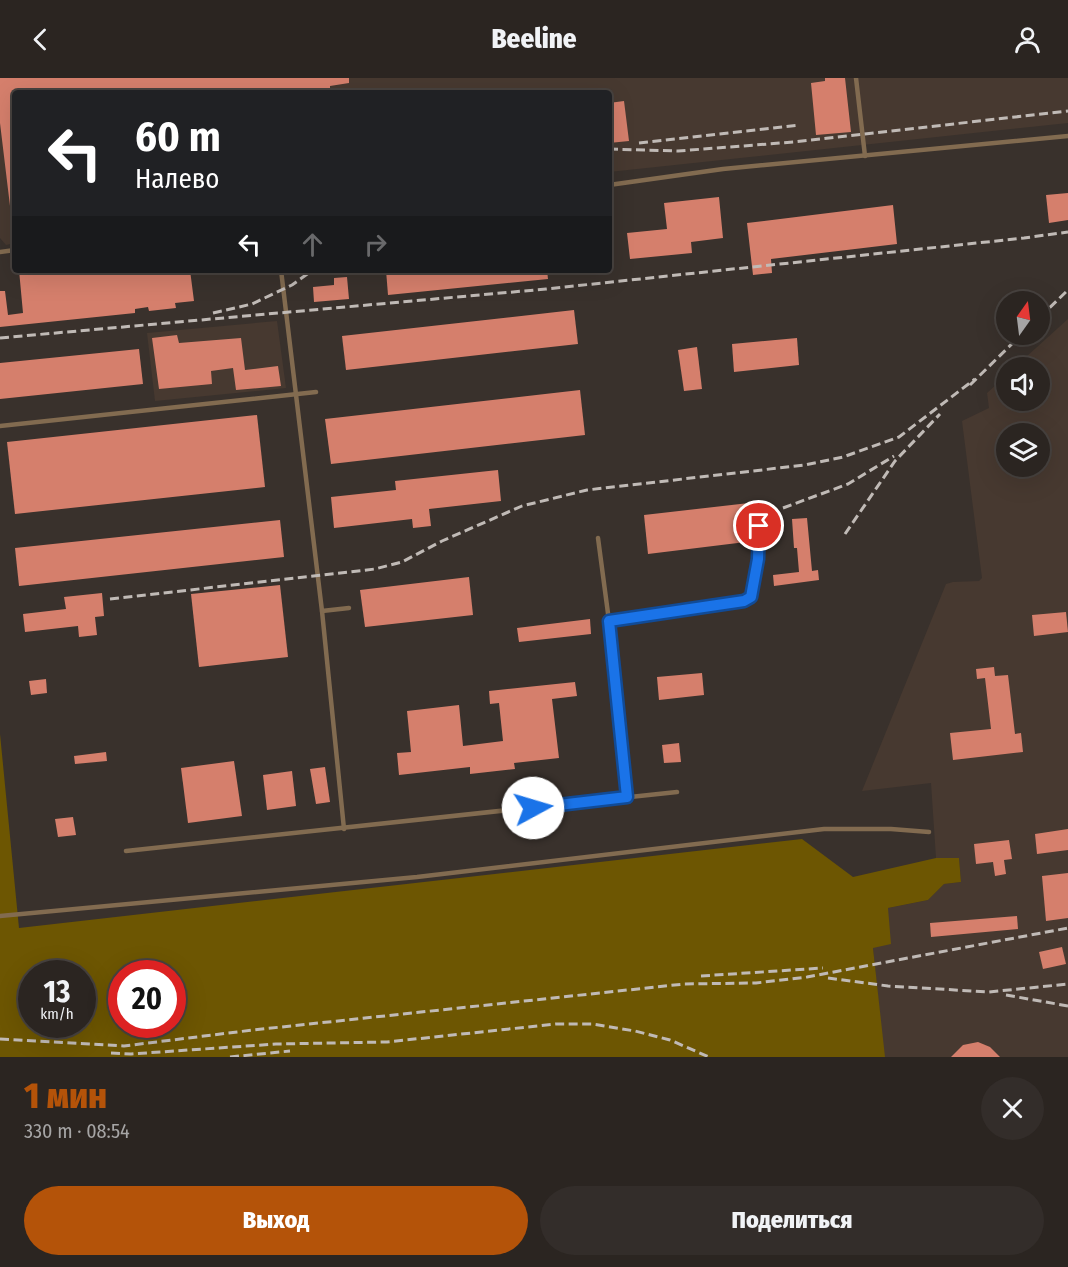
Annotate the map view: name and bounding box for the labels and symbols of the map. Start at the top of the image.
north arrow [996,291,1050,345]
pin [733,500,784,551]
position arrow [501,776,565,840]
speed limit sign: 20 [108,960,186,1038]

